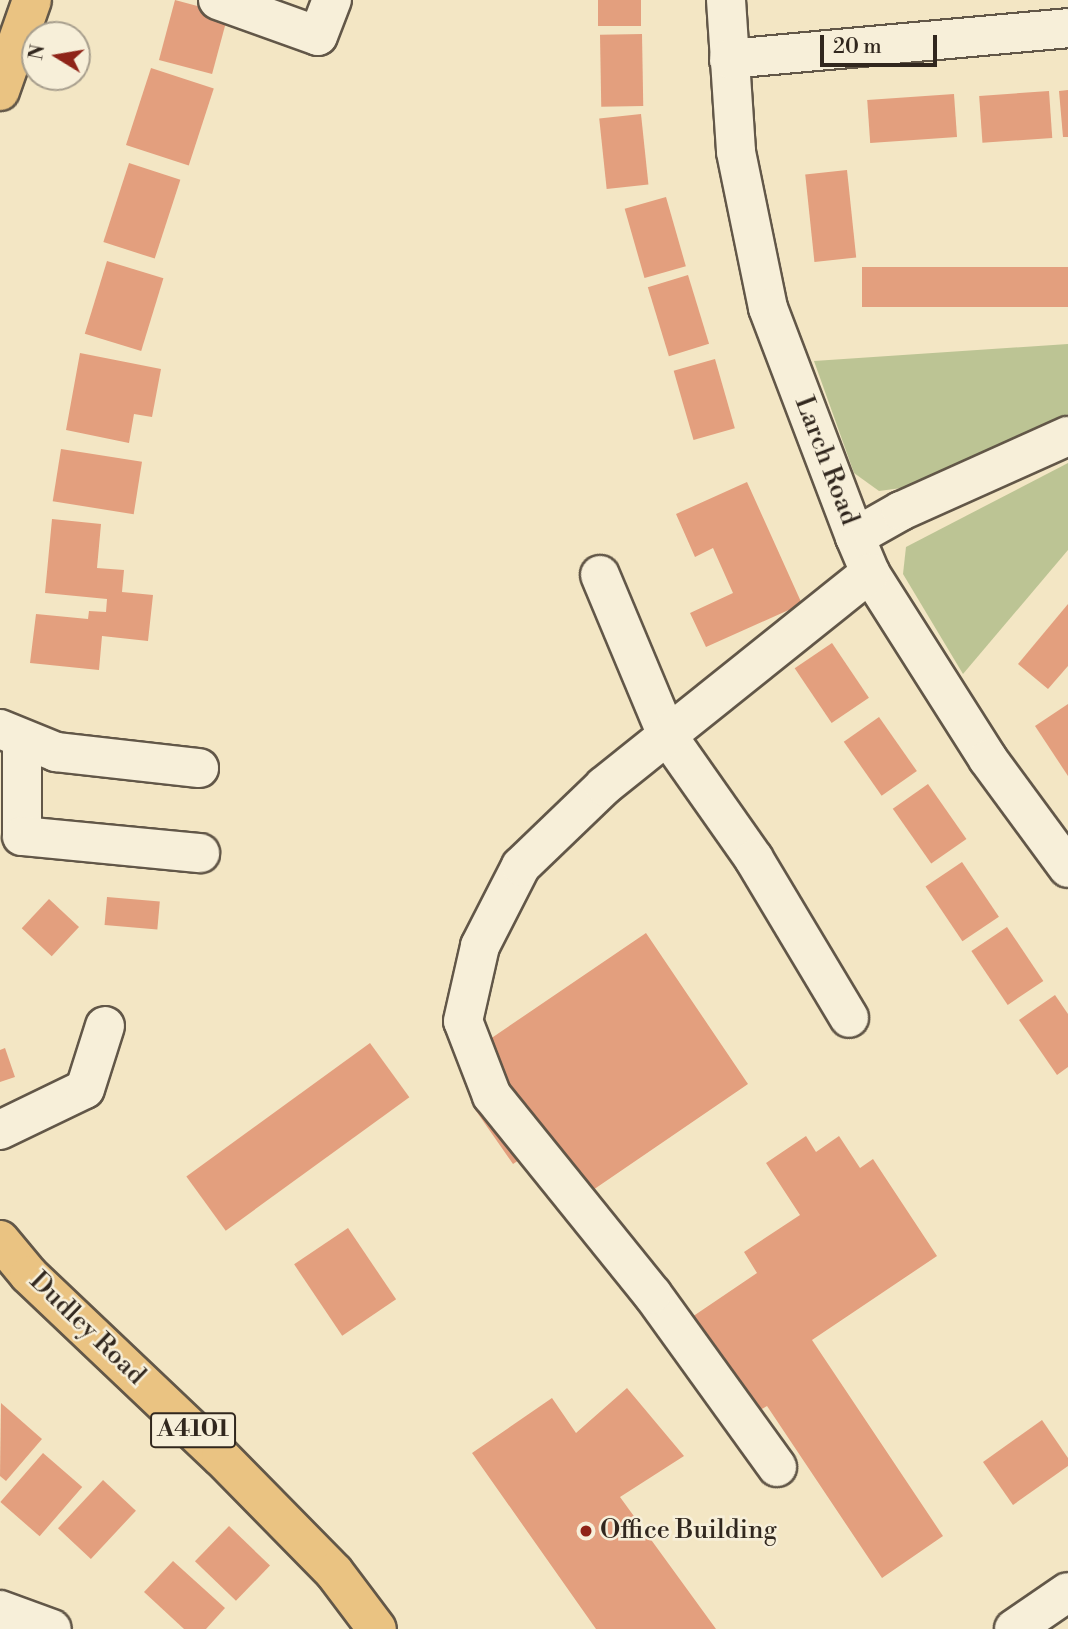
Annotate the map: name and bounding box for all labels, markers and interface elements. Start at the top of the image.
north arrow [21,21,91,91]
scale bar [823,21,940,65]
text: 20 m [833,34,882,60]
text: N [24,43,51,62]
street label: Larch Road [787,392,865,530]
street label: Dudley Road [23,1266,151,1392]
road number: A4101 [149,1410,237,1450]
place label: Office Building [600,1515,777,1547]
marker: Office Building [578,1523,594,1539]

